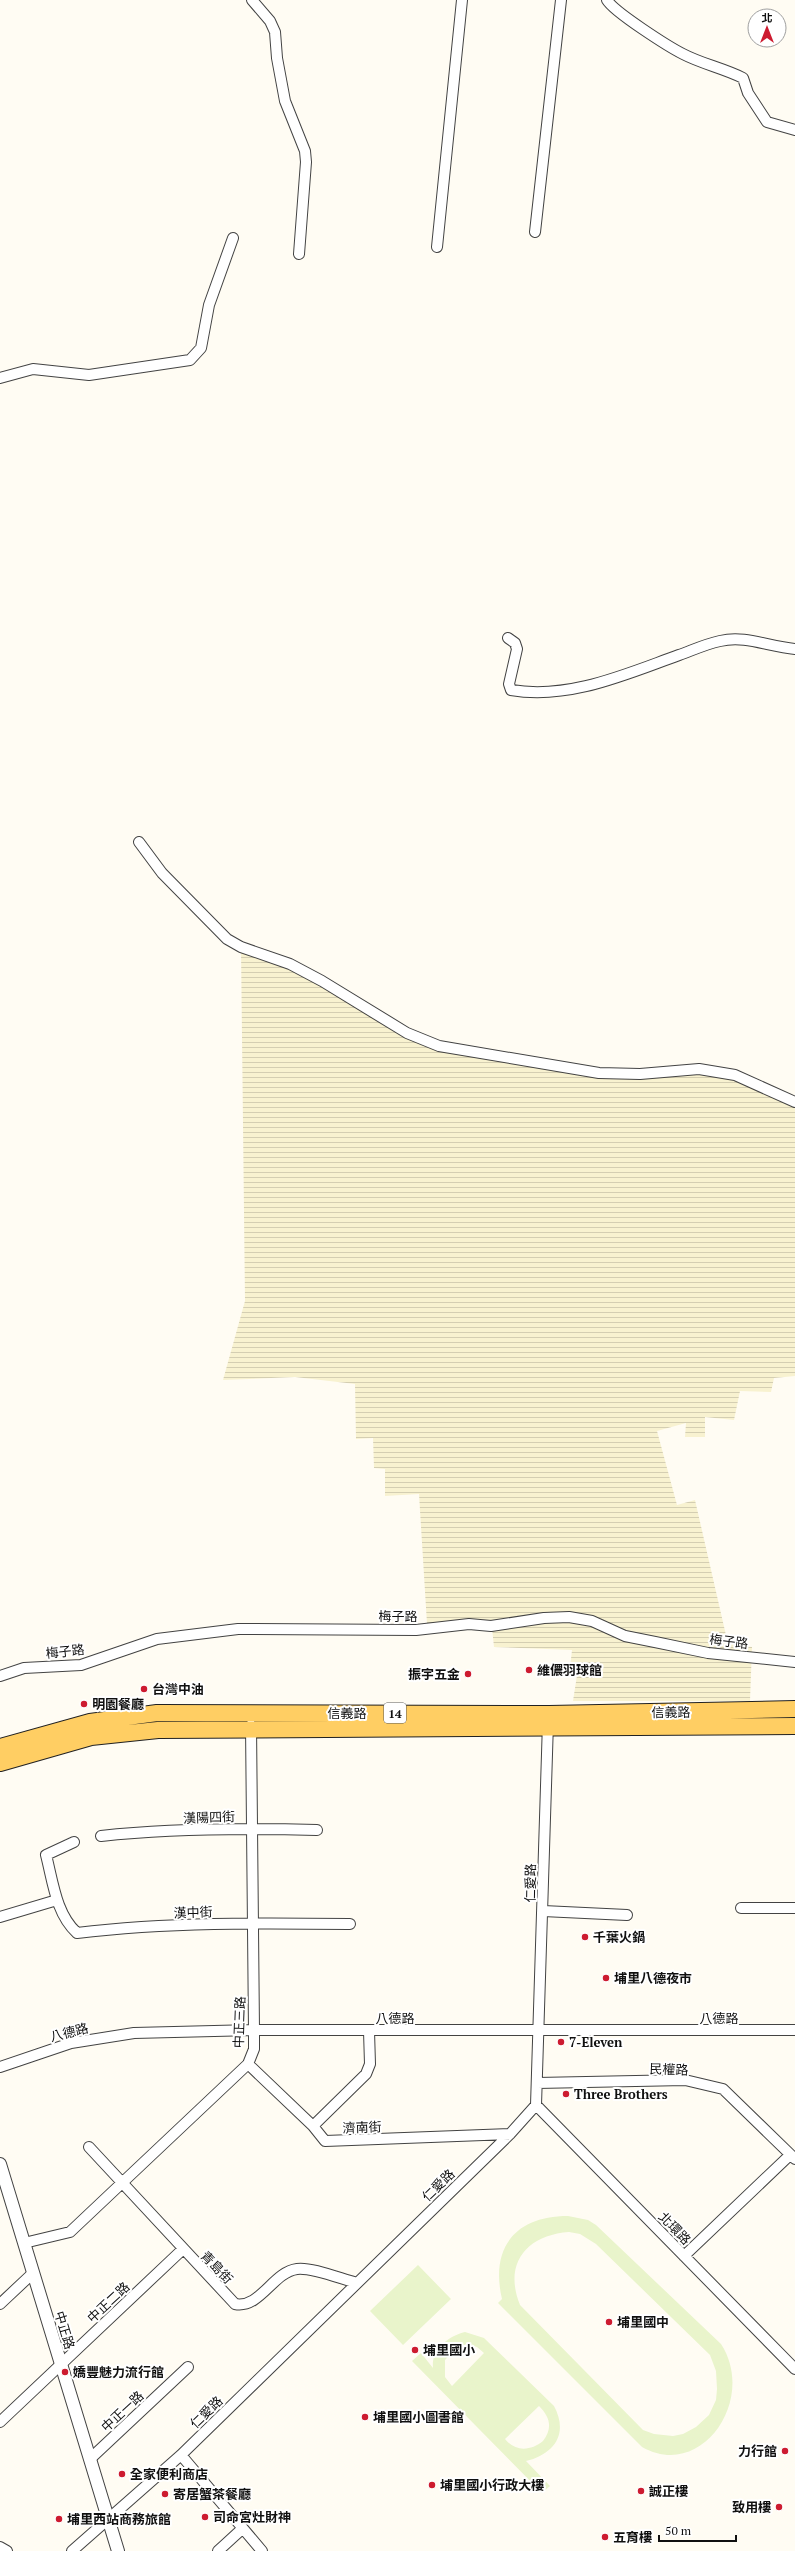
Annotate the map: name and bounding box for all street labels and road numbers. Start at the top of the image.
street label: 梅子路 [378,1607,418,1625]
street label: 梅子路 [709,1630,749,1652]
street label: 梅子路 [45,1640,85,1662]
road number: 14 [384,1703,406,1723]
street label: 信義路 [651,1703,691,1721]
street label: 信義路 [327,1704,367,1722]
street label: 漢陽四街 [183,1807,235,1827]
street label: 仁愛路 [521,1863,539,1903]
street label: 漢中街 [173,1902,213,1922]
street label: 中正三路 [229,1996,249,2048]
street label: 八德路 [375,2009,415,2027]
street label: 八德路 [699,2009,739,2027]
street label: 八德路 [48,2019,90,2045]
street label: 民權路 [649,2059,689,2079]
street label: 濟南街 [342,2117,382,2137]
street label: 仁愛路 [418,2165,458,2205]
street label: 北環路 [655,2208,695,2248]
street label: 青島街 [197,2247,237,2287]
street label: 中正二路 [83,2278,133,2326]
street label: 中正路 [51,2309,79,2351]
street label: 中正一路 [97,2387,147,2435]
street label: 仁愛路 [186,2392,226,2432]

